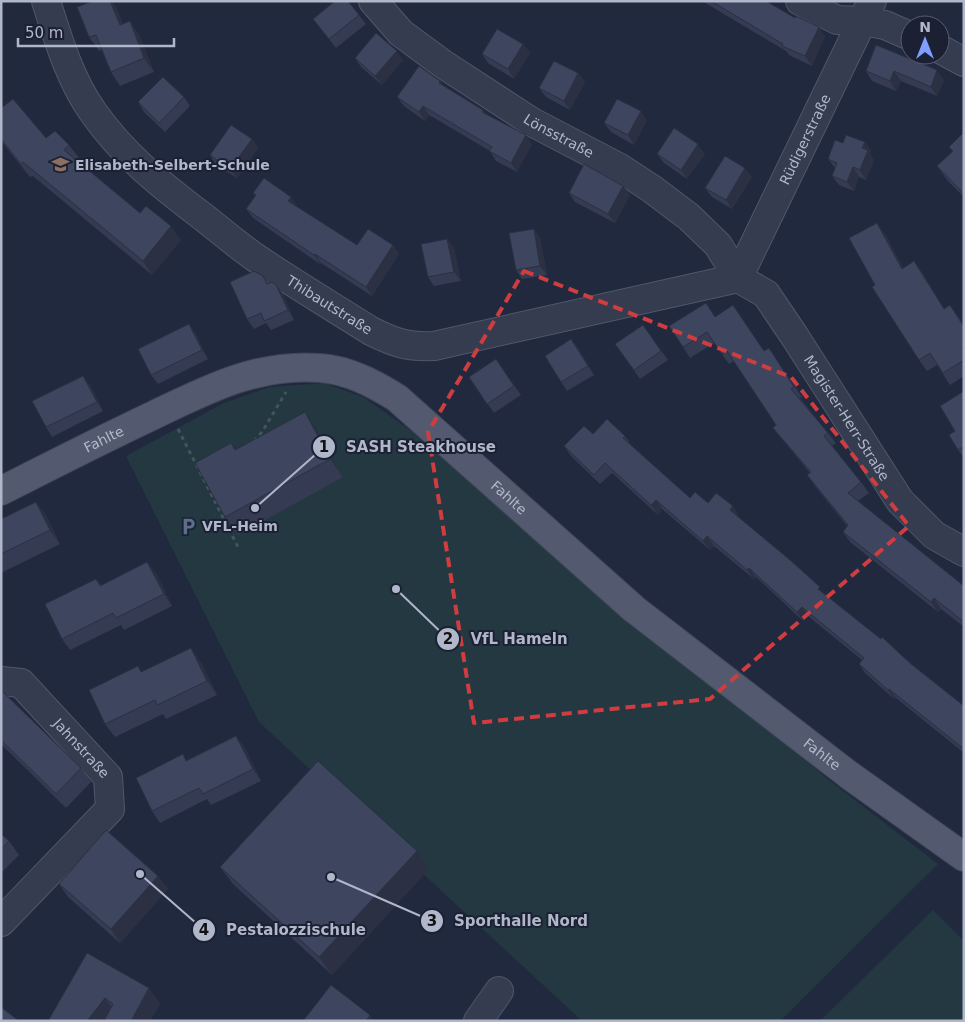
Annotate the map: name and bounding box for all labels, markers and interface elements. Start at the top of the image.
scale bar [18,15,174,47]
north arrow [900,15,950,65]
text: N [919,19,931,35]
text: 50 m [25,24,63,42]
street label: Rüdigerstraße [776,91,834,187]
street label: Lönsstraße [521,111,596,161]
school or university icon: Elisabeth-Selbert-Schule [51,155,71,175]
place label: Elisabeth-Selbert-Schule [75,157,270,173]
street label: Thibautstraße [283,272,375,338]
street label: Magister-Herr-Straße [801,352,893,484]
street label: Fahlte [81,423,126,456]
callout: SASH Steakhouse [311,432,506,462]
text: 1 [319,438,329,456]
text: SASH Steakhouse [346,438,496,456]
street label: Fahlte [488,478,530,518]
parking icon: VFL-Heim [178,516,198,536]
place label: VFL-Heim [202,518,278,534]
callout: VfL Hameln [435,624,577,654]
text: 2 [443,630,453,648]
text: VfL Hameln [470,630,568,648]
street label: Jahnstraße [49,715,113,781]
street label: Fahlte [800,735,844,773]
callout: Sporthalle Nord [419,906,598,936]
text: 3 [427,912,437,930]
text: Sporthalle Nord [454,912,588,930]
callout: Pestalozzischule [191,915,376,945]
text: 4 [199,921,209,939]
text: Pestalozzischule [226,921,366,939]

